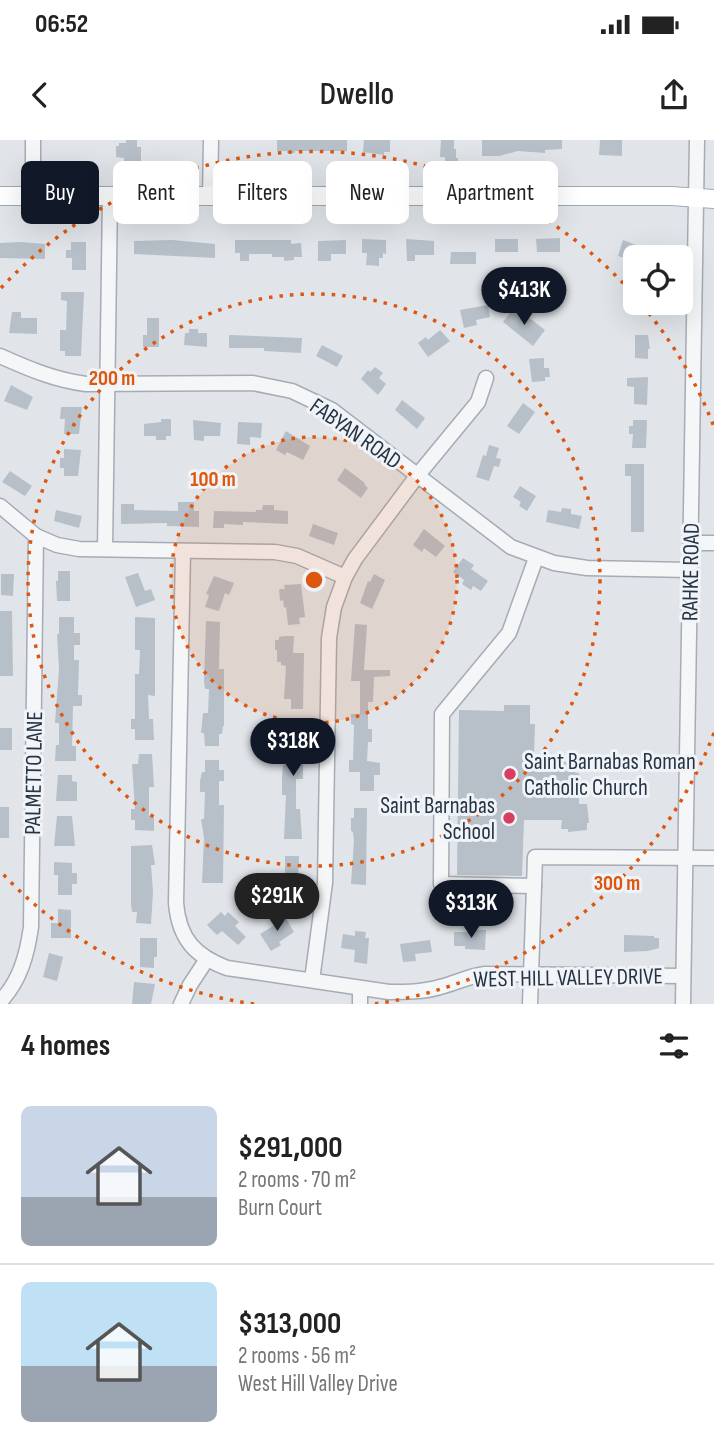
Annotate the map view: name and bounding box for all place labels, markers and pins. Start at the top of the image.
pin: $413K [475,268,573,327]
centre of rings [302,568,326,592]
pin: $318K [244,718,342,778]
place label: Saint Barnabas Roman Catholic Church [524,748,696,802]
marker: Saint Barnabas Roman Catholic Church [502,766,518,782]
place label: Saint Barnabas School [380,792,495,846]
marker: Saint Barnabas School [501,810,517,826]
pin: $291K [228,874,326,933]
pin: $313K [422,880,520,940]

